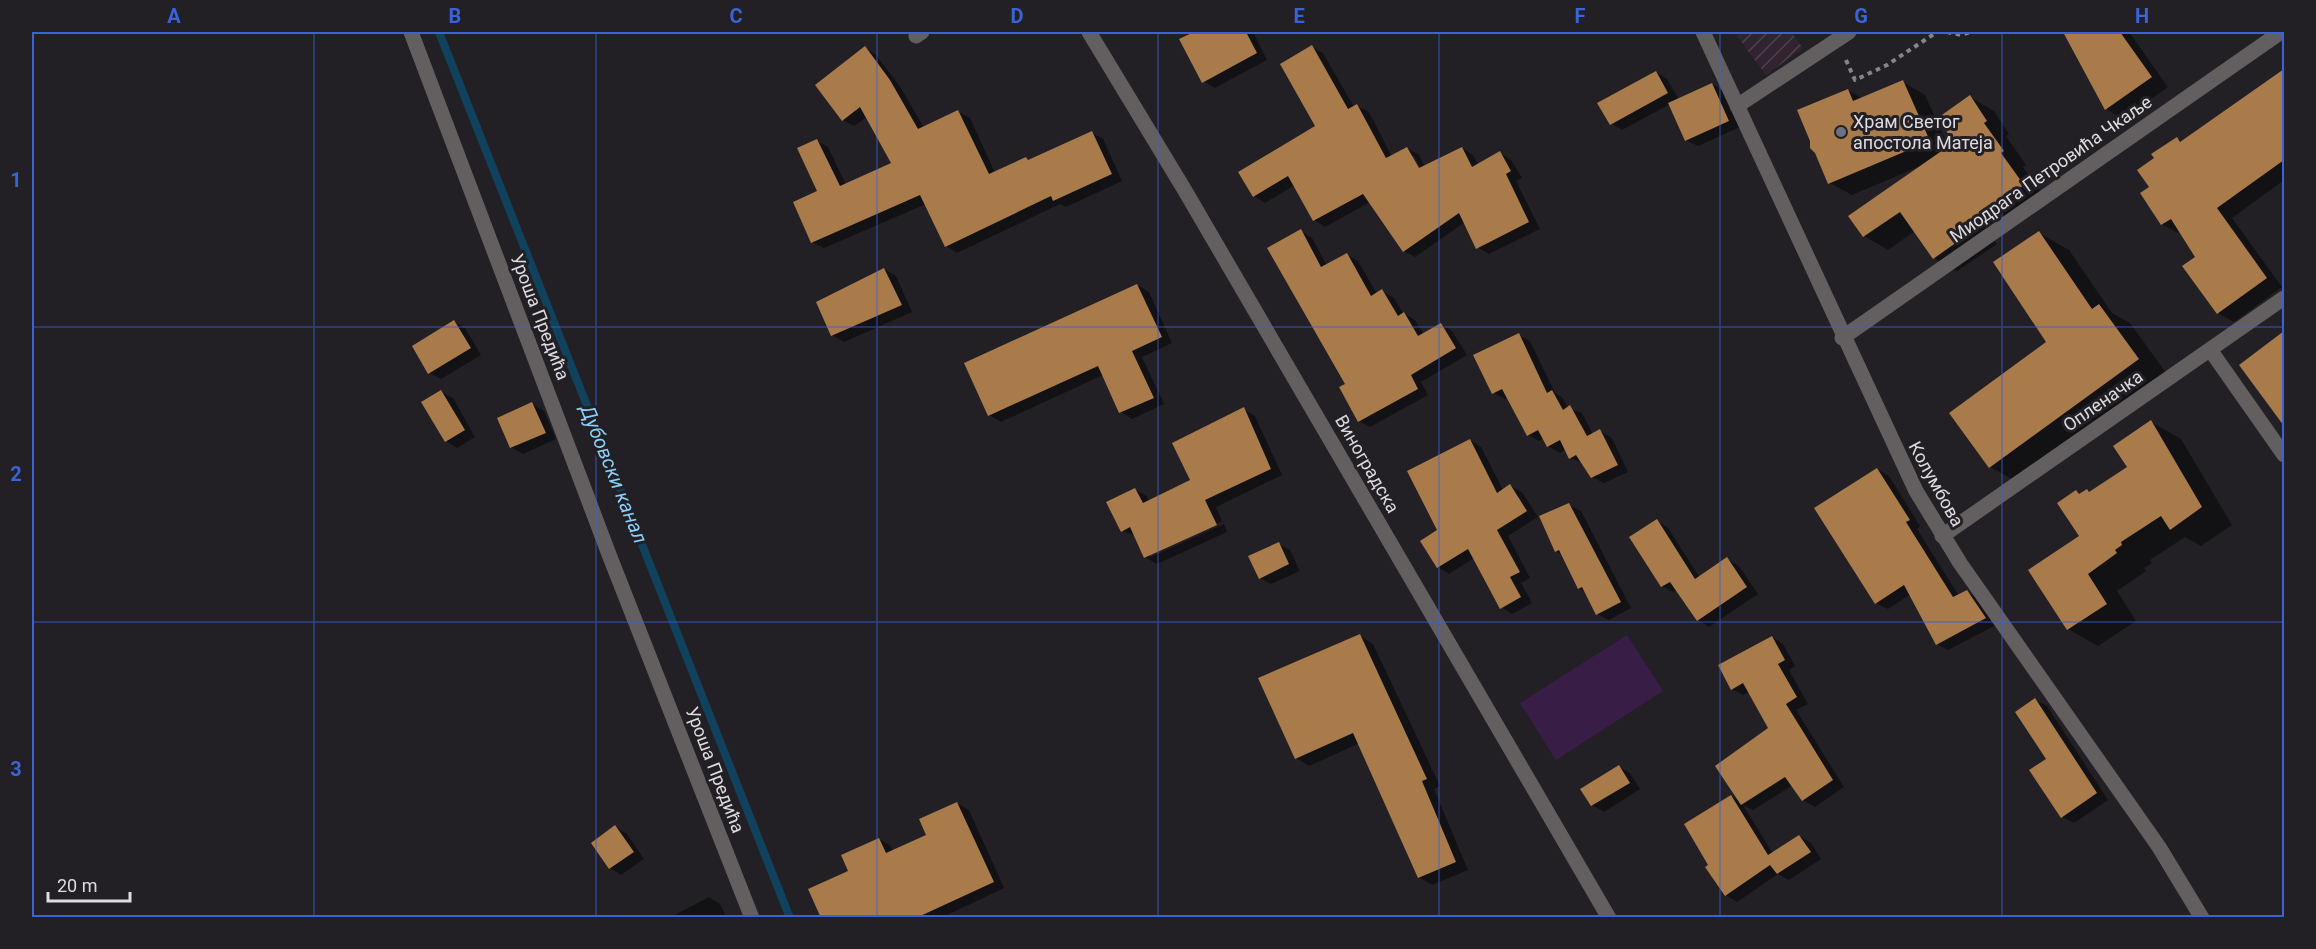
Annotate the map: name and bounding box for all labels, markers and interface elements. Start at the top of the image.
text: A [167,4,181,28]
text: B [449,4,461,28]
text: C [729,4,743,28]
text: D [1011,4,1024,28]
text: E [1293,4,1305,28]
text: F [1575,4,1586,28]
text: G [1854,4,1868,28]
text: H [2135,4,2149,28]
street label: Миодрага Петровића Чкаље [1946,91,2156,246]
place label: Храм Светог апостола Матеја [1853,111,1993,153]
marker: Храм Светог апостола Матеја [1834,125,1848,139]
text: 1 [10,168,22,192]
street label: Уроша Предића [507,251,574,383]
street label: Опленачка [2059,366,2147,436]
water label: Дубовски канал [575,399,653,547]
street label: Виноградска [1331,411,1404,516]
street label: Колумбова [1904,438,1968,530]
text: 2 [10,462,22,486]
street label: Уроша Предића [682,704,749,836]
text: 3 [10,757,22,781]
scale bar [48,865,130,903]
text: 20 m [57,875,97,896]

